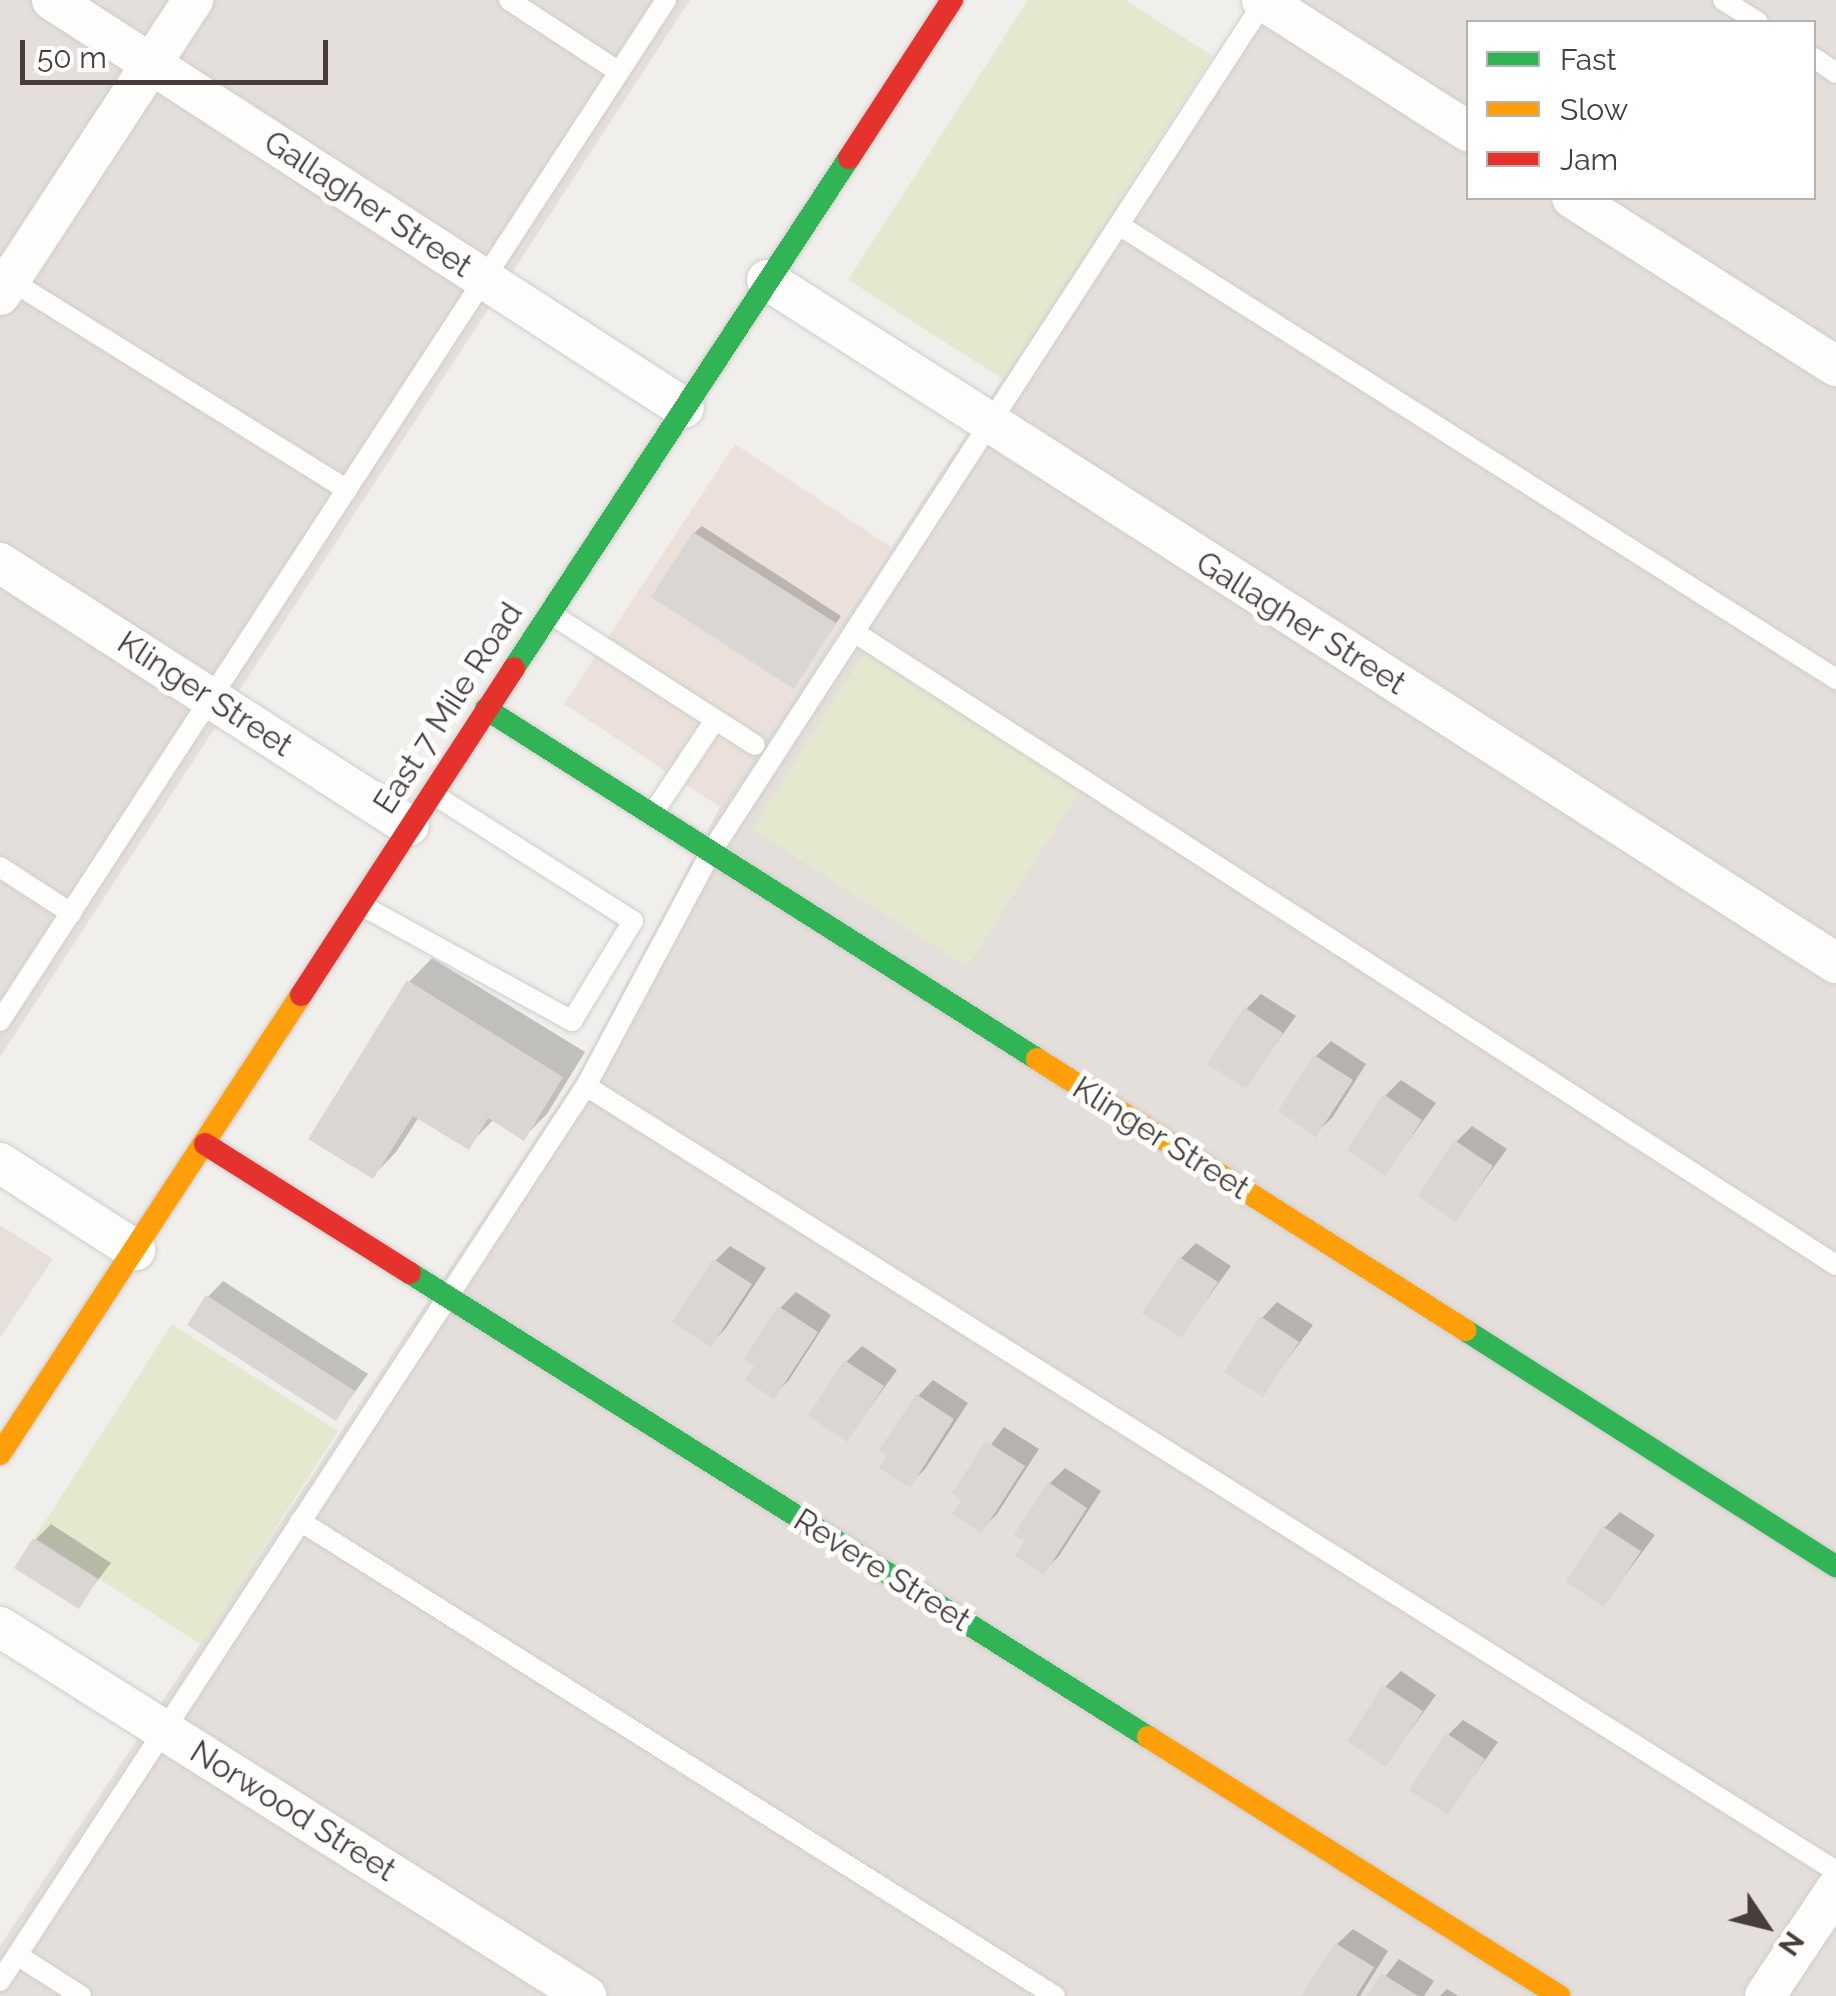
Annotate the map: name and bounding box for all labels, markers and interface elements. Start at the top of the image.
scale bar [25,20,332,82]
legend [1466,20,1816,200]
text: 50 m [37,40,107,75]
text: Fast [1560,42,1617,77]
text: Slow [1560,92,1628,127]
street label: Gallagher Street [257,122,479,286]
text: Jam [1560,142,1618,177]
street label: Gallagher Street [1189,543,1413,703]
street label: East 7 Mile Road [365,595,531,821]
street label: Klinger Street [110,623,300,765]
street label: Klinger Street [1065,1068,1257,1208]
street label: Revere Street [787,1501,977,1639]
street label: Norwood Street [183,1732,403,1890]
north arrow [1716,1876,1816,1976]
text: N [1771,1925,1811,1962]

